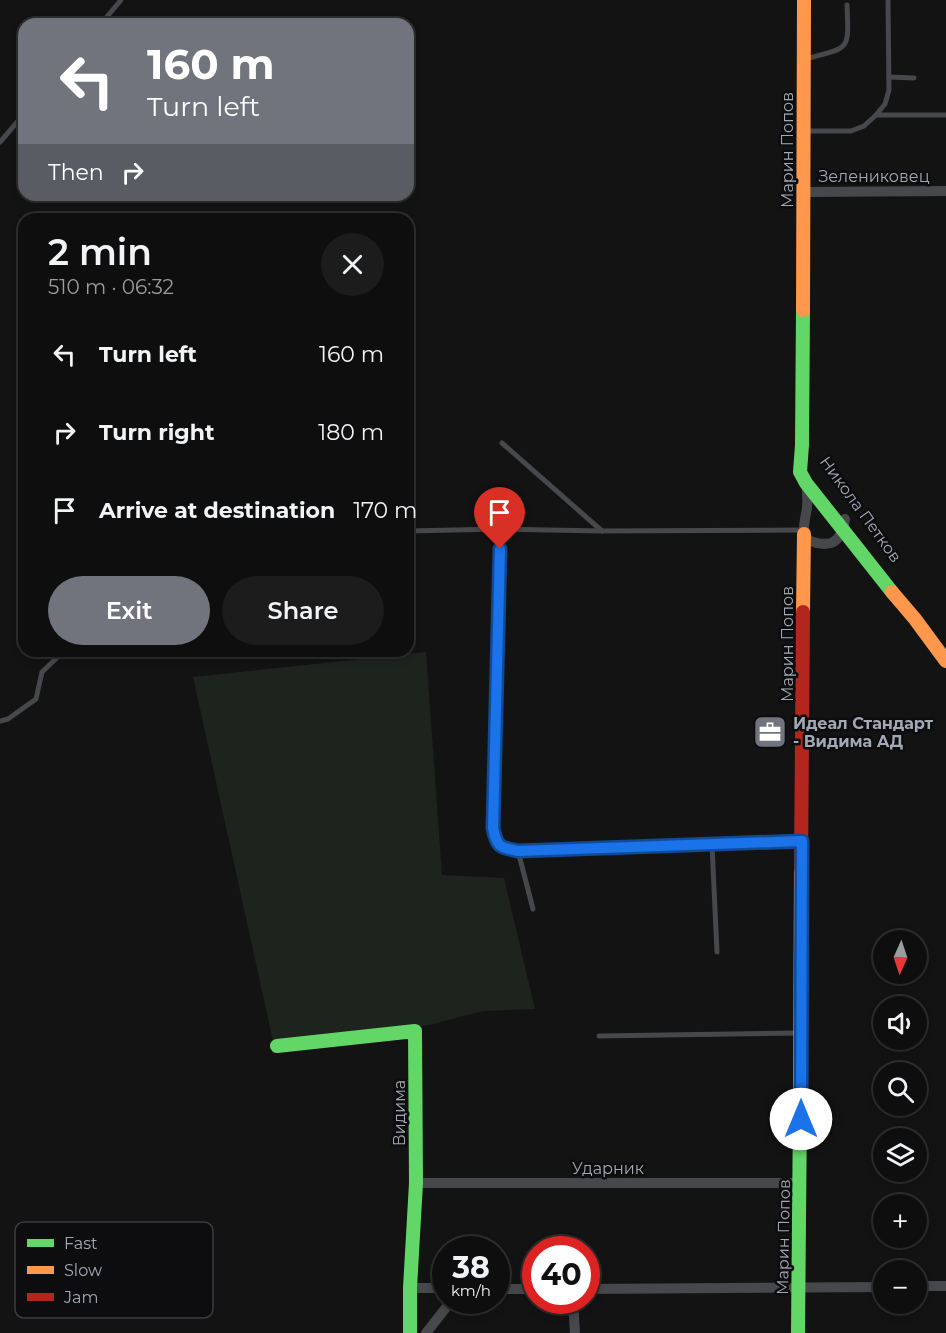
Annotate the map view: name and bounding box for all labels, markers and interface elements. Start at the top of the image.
text: 160 m [147,38,275,90]
icon: left [48,42,126,120]
text: Turn left [147,90,260,123]
street label: Марин Попов [778,92,797,208]
icon: right [116,156,149,189]
text: Then [48,159,104,186]
street label: Зелениковец [818,167,930,186]
text: 2 min [48,230,152,274]
button: close [321,233,384,296]
text: 510 m · 06:32 [48,275,174,299]
icon: left [48,338,81,371]
text: Turn left [99,341,197,368]
text: 160 m [319,341,384,368]
icon: right [48,416,81,449]
text: Turn right [99,419,214,446]
text: 180 m [318,419,384,446]
street label: Никола Петков [816,453,905,566]
pin [474,487,525,549]
icon: arrive [48,494,81,527]
icon: arrive [483,496,516,529]
text: Arrive at destination [99,497,335,524]
text: 170 m [353,497,417,524]
button: Exit [48,576,210,645]
button: Share [222,576,384,645]
street label: Марин Попов [778,586,797,702]
office icon: Идеал Стандарт - Видима АД [752,714,788,750]
place label: Идеал Стандарт - Видима АД [793,714,934,751]
north arrow [873,930,927,984]
map controls [873,930,927,1314]
button: sound [873,996,927,1050]
button: search [873,1062,927,1116]
street label: Видима [390,1080,409,1146]
position arrow [769,1087,833,1151]
button: layers [873,1128,927,1182]
street label: Ударник [572,1159,645,1178]
street label: Марин Попов [773,1179,794,1295]
button: + [873,1194,927,1248]
legend [15,1222,213,1318]
text: Fast [64,1234,98,1253]
speed limit sign: 40 [522,1236,600,1314]
text: 38 [452,1249,490,1286]
button: − [873,1260,927,1314]
text: Slow [64,1261,102,1280]
text: km/h [451,1281,491,1300]
text: Jam [63,1288,98,1307]

